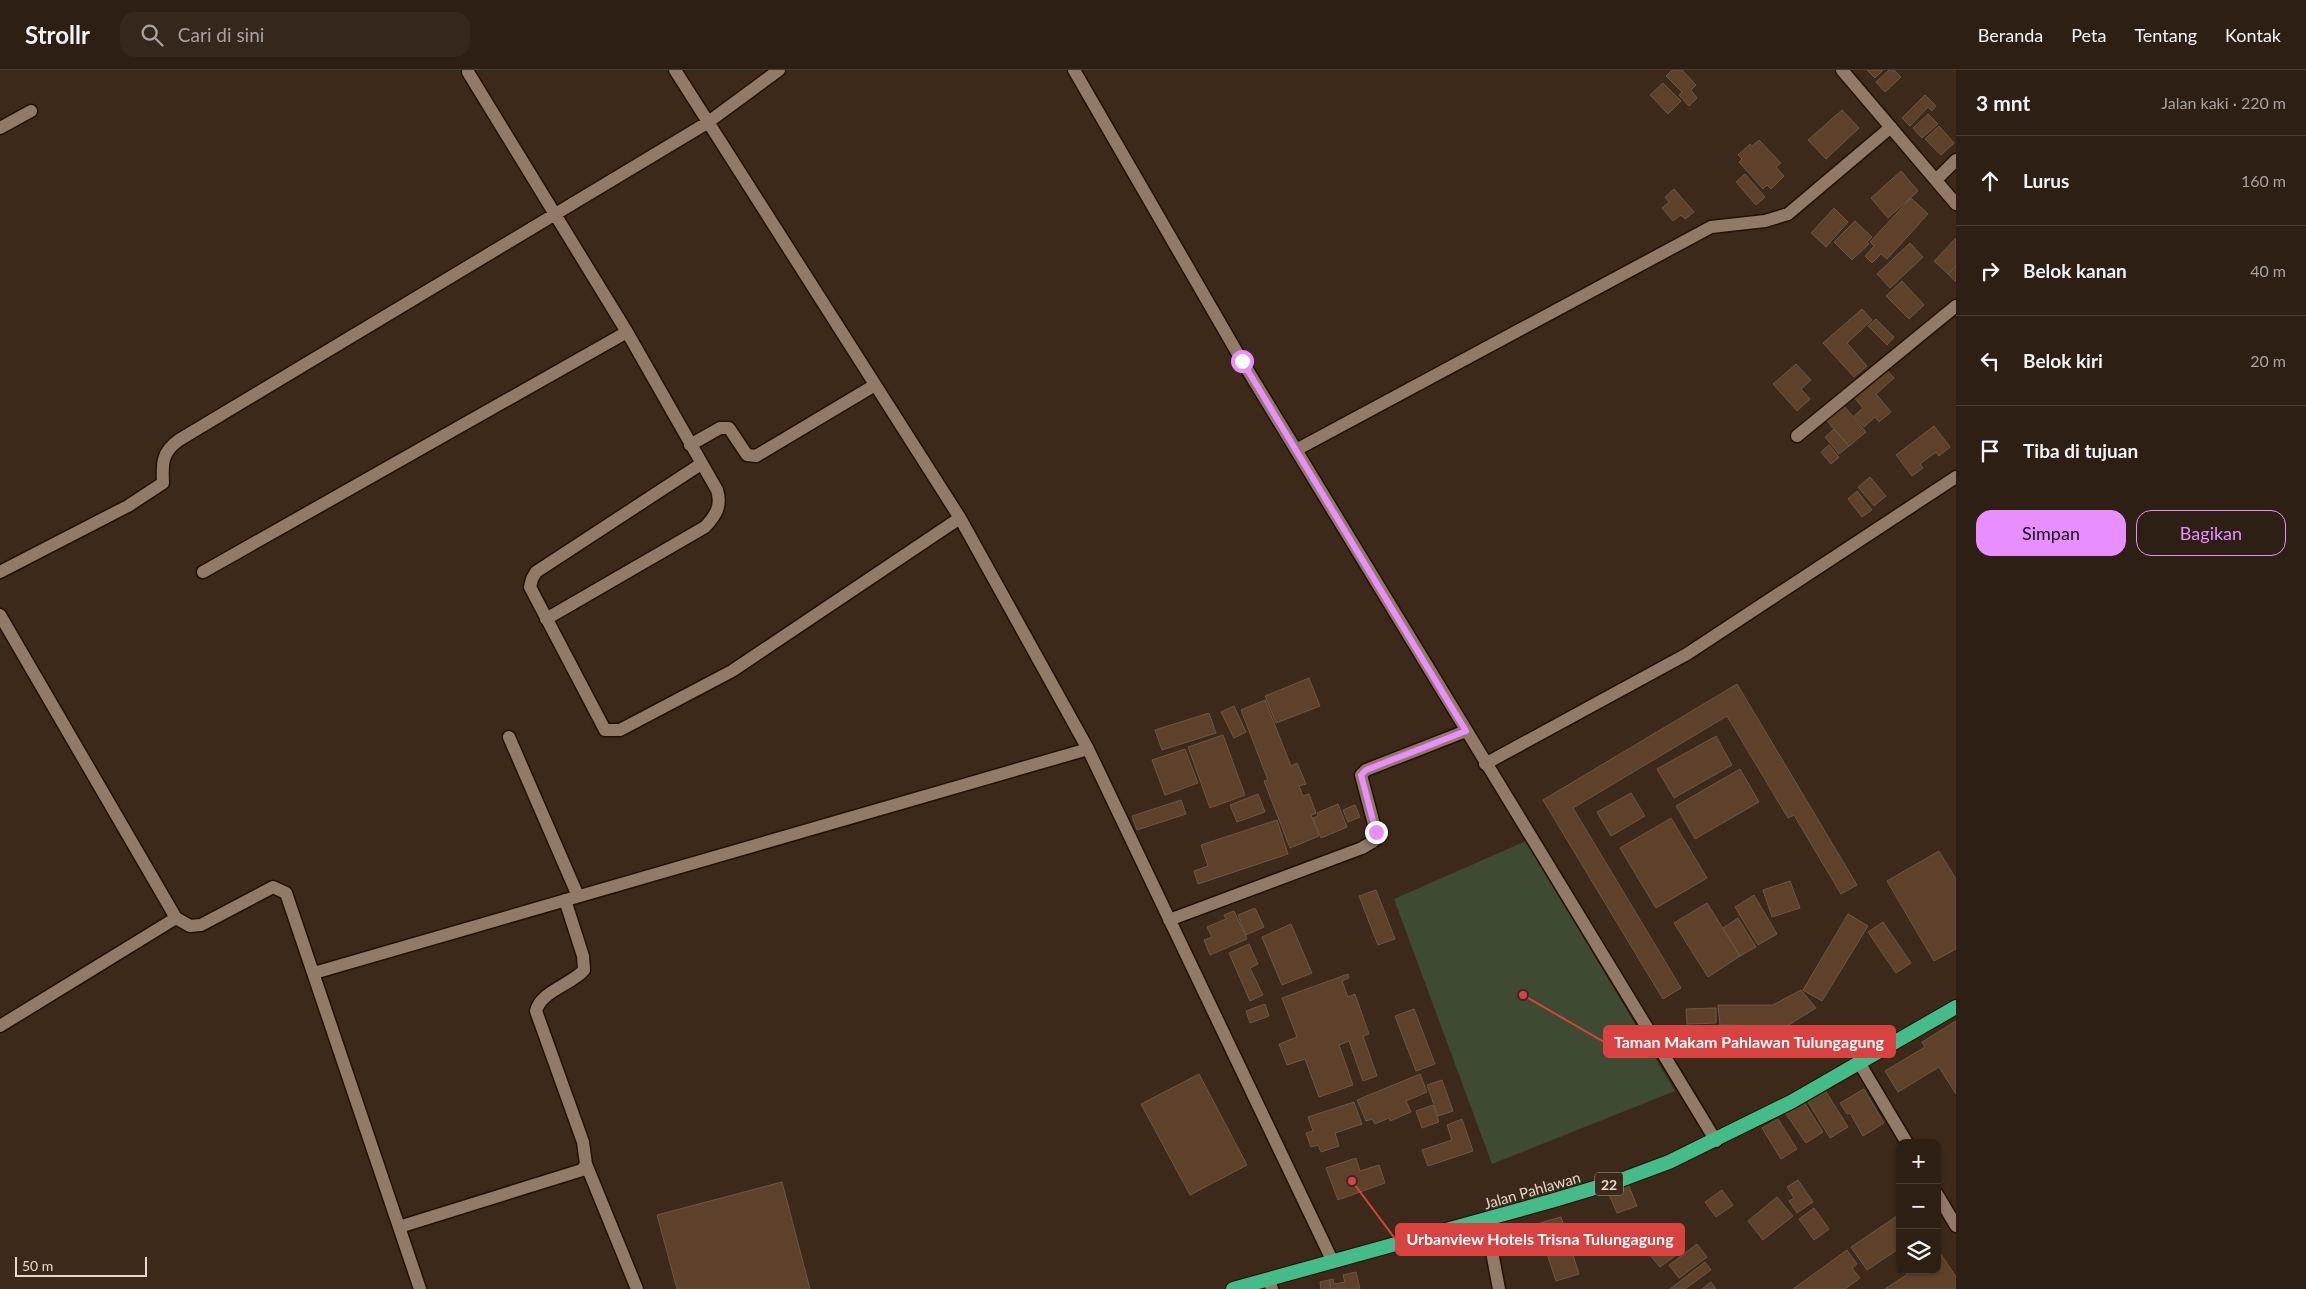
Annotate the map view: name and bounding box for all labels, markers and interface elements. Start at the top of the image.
search box [120,12,470,57]
text: Strollr [25,20,90,49]
icon: search [138,21,166,49]
text: Cari di sini [178,23,264,46]
text: Beranda [1978,24,2043,46]
text: Peta [2071,24,2106,46]
text: Tentang [2134,24,2197,46]
text: Kontak [2225,24,2281,46]
text: 3 mnt [1976,90,2030,115]
text: Jalan kaki · 220 m [2161,93,2286,112]
icon: ahead [1976,167,2004,195]
text: Lurus [2023,169,2069,192]
text: 160 m [2241,171,2286,190]
icon: right [1976,257,2004,285]
text: Belok kanan [2023,259,2127,282]
text: 40 m [2250,261,2286,280]
icon: left [1976,347,2004,375]
text: Belok kiri [2023,349,2103,372]
route start [1231,350,1254,373]
text: 20 m [2250,351,2286,370]
icon: arrive [1976,437,2004,465]
text: Tiba di tujuan [2023,439,2138,462]
button: Simpan [1976,510,2126,556]
button: Bagikan [2136,510,2286,556]
route end [1365,821,1388,844]
callout: Taman Makam Pahlawan Tulungagung [1604,1026,1895,1057]
text: Taman Makam Pahlawan Tulungagung [1614,1032,1885,1051]
map controls [1896,1139,1941,1274]
button: + [1896,1139,1941,1184]
street label: Jalan Pahlawan [1482,1168,1582,1212]
road number: 22 [1595,1172,1623,1196]
button: − [1896,1184,1941,1229]
callout: Urbanview Hotels Trisna Tulungagung [1396,1224,1684,1255]
text: Urbanview Hotels Trisna Tulungagung [1406,1229,1674,1248]
button: layers [1896,1229,1941,1274]
scale bar [15,1254,148,1277]
text: 50 m [22,1257,53,1274]

